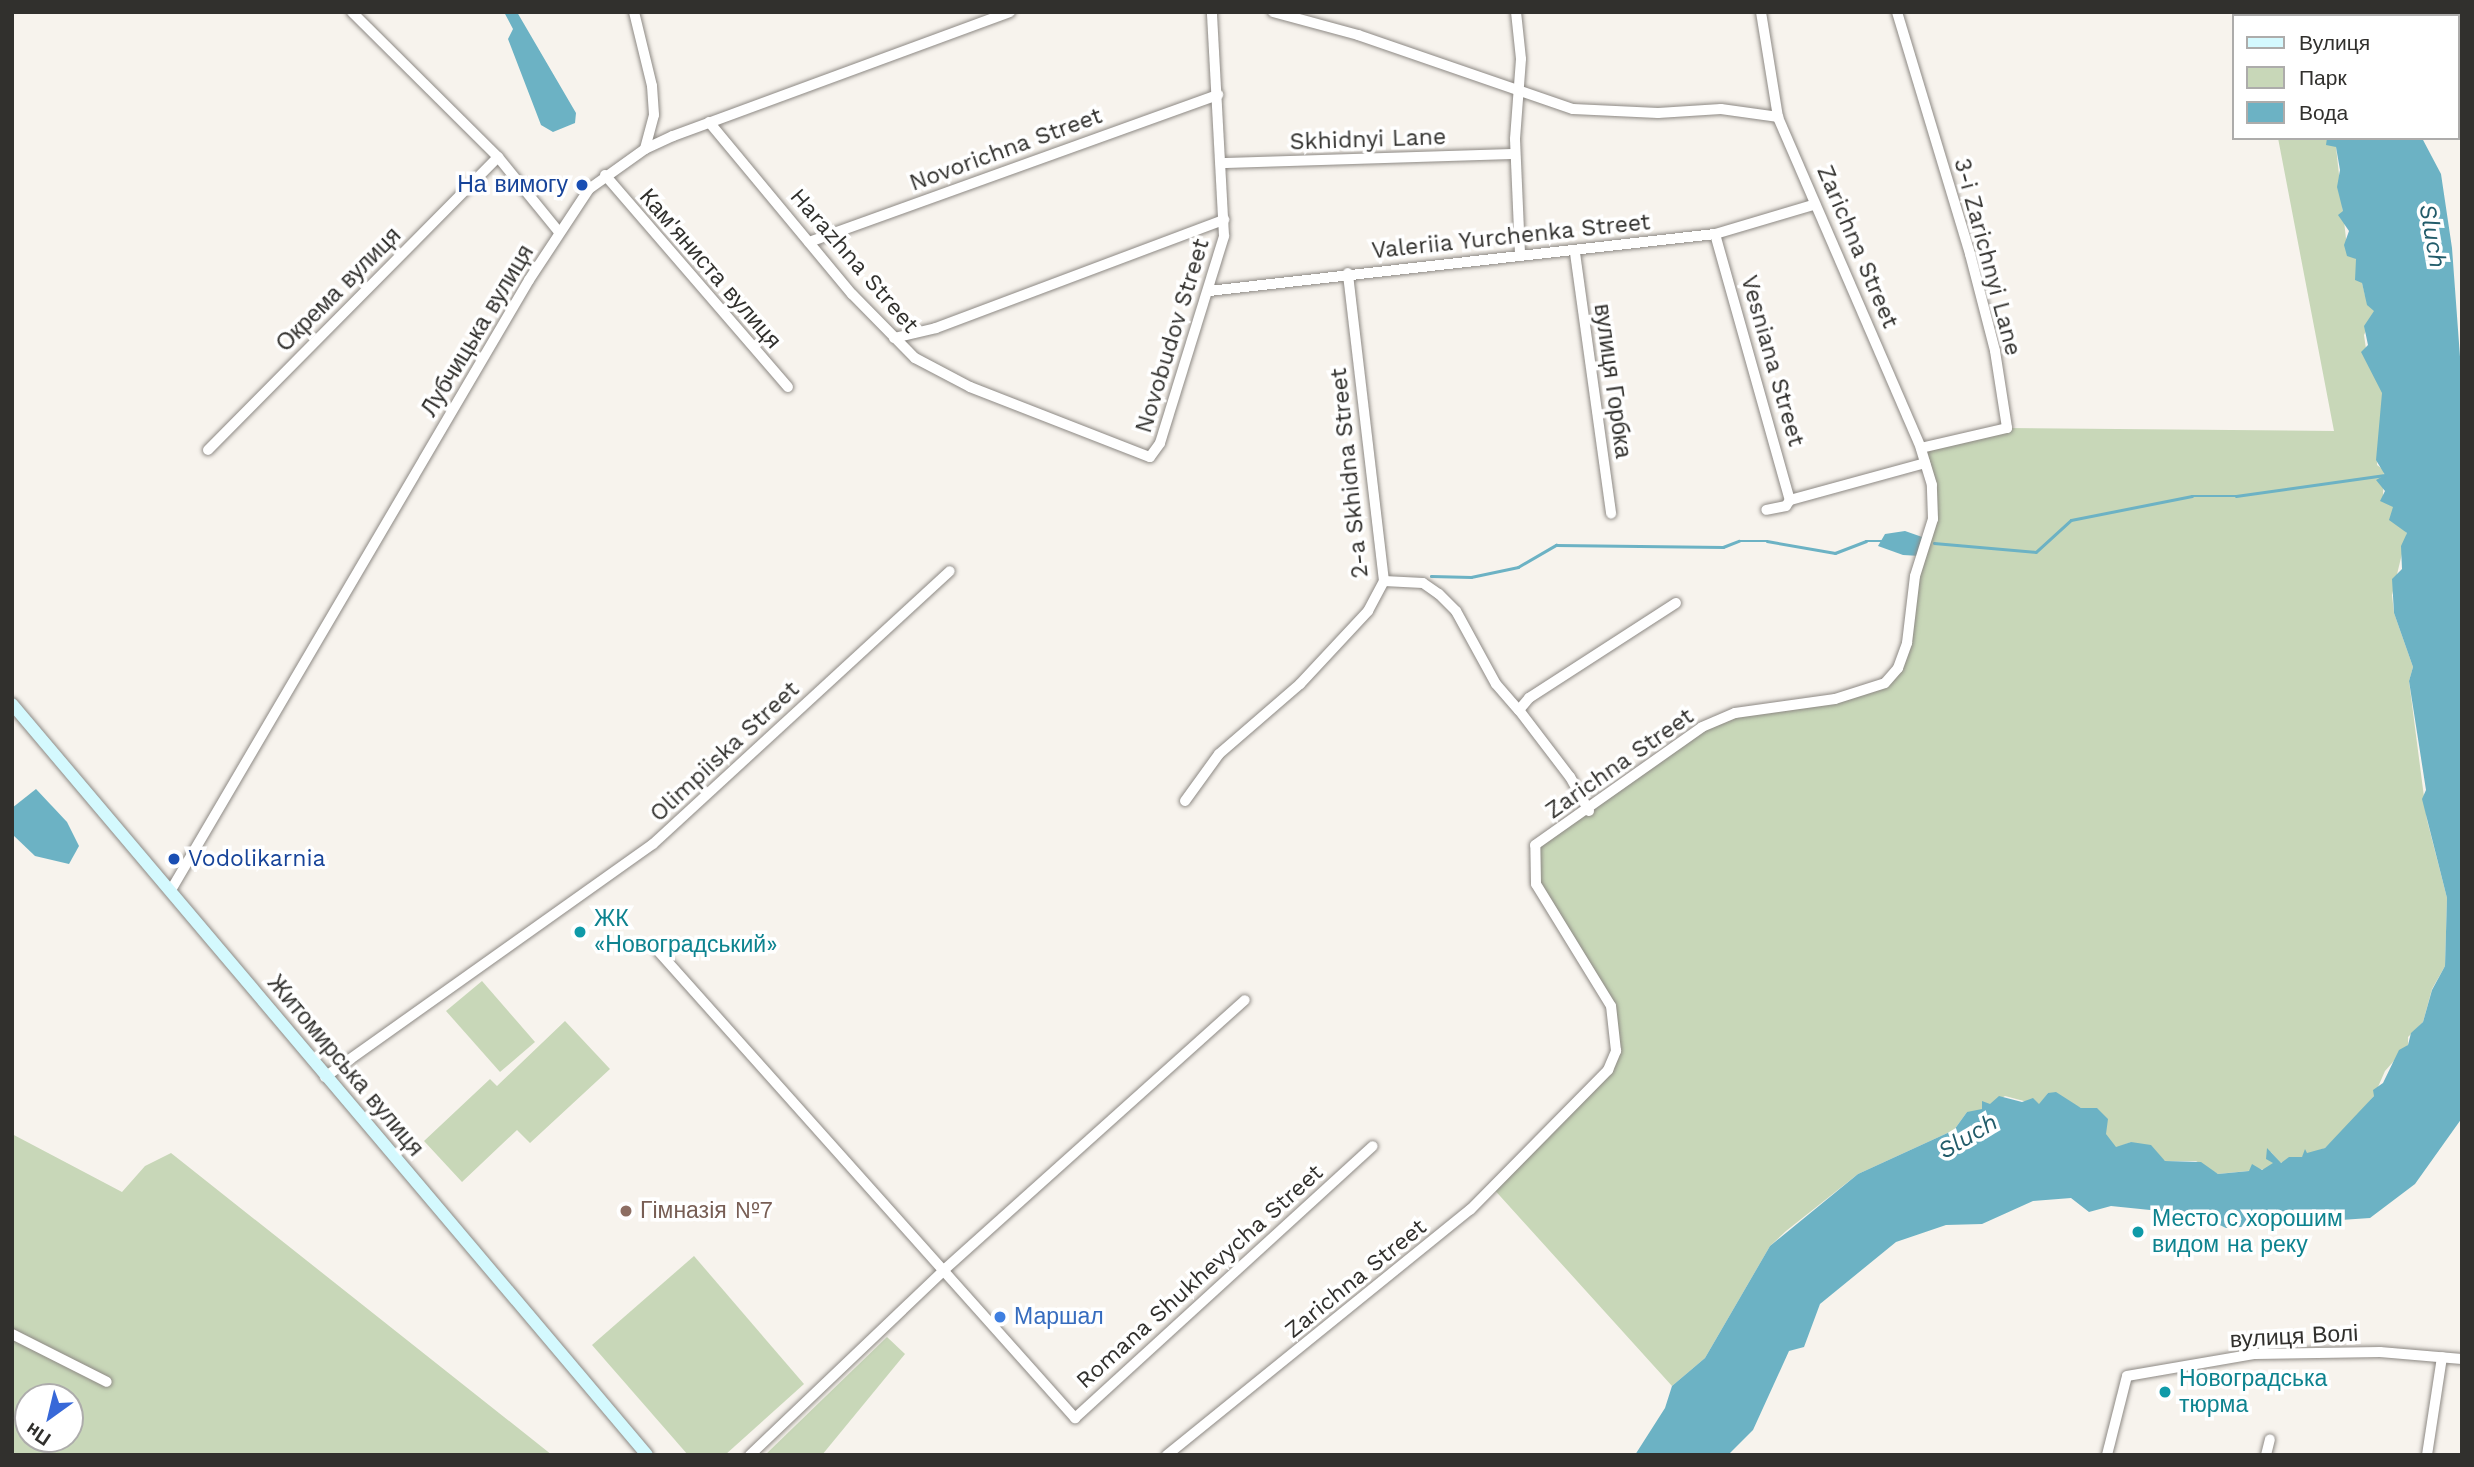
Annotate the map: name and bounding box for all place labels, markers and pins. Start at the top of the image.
place label: На вимогу [457,171,568,199]
marker: На вимогу [574,177,590,193]
place label: Vodolikarnia [188,845,326,873]
marker: Vodolikarnia [166,851,182,867]
place label: ЖК «Новоградський» [594,905,777,959]
marker: ЖК «Новоградський» [572,924,588,940]
place label: Гімназія №7 [640,1197,773,1225]
marker: Гімназія №7 [618,1203,634,1219]
place label: Место с хорошим видом на реку [2152,1205,2343,1259]
marker: Место с хорошим видом на реку [2130,1224,2146,1240]
place label: Маршал [1014,1303,1104,1331]
marker: Маршал [992,1309,1008,1325]
place label: Новоградська тюрма [2179,1365,2327,1419]
marker: Новоградська тюрма [2157,1384,2173,1400]

